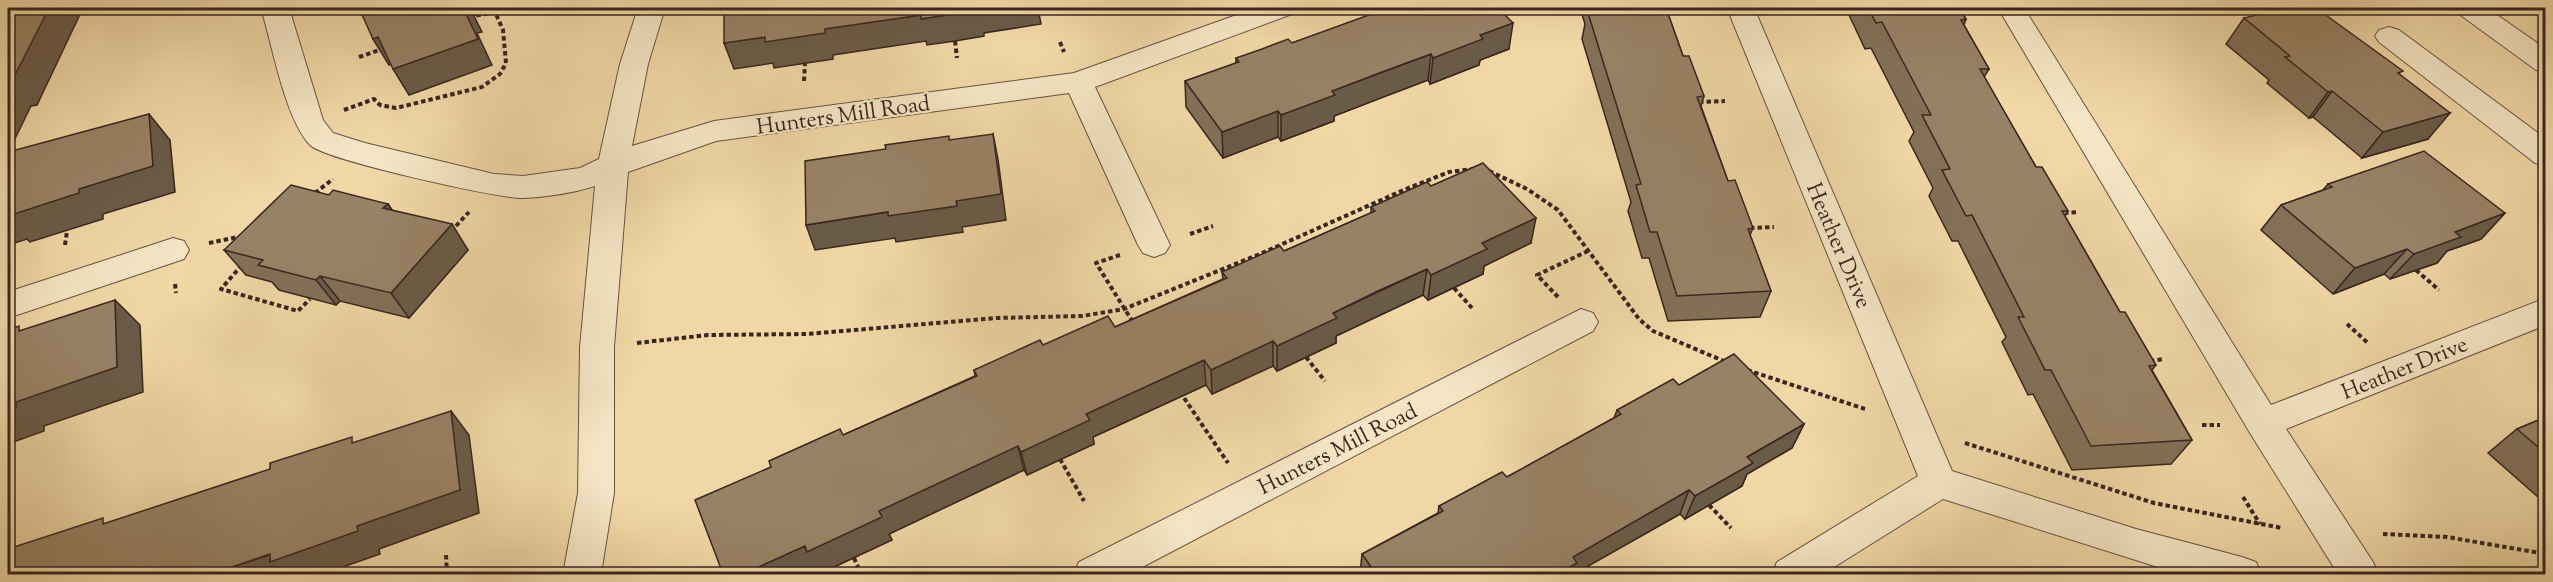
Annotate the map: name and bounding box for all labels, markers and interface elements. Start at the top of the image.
street label: Hunters Mill Road [754,89,932,145]
street label: Heather Drive [1796,178,1878,314]
street label: Heather Drive [2337,330,2473,410]
street label: Hunters Mill Road [1253,397,1424,505]

